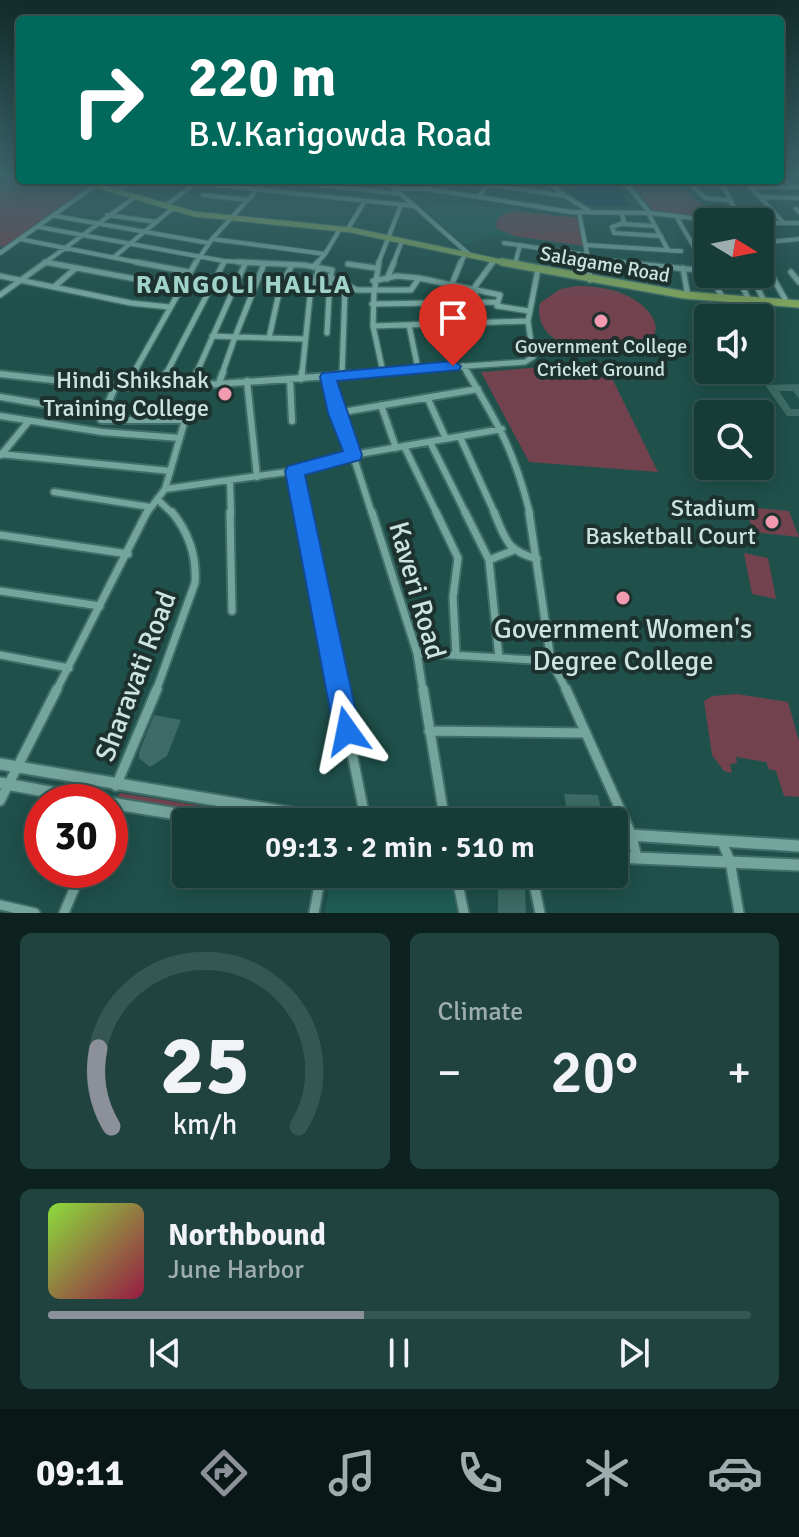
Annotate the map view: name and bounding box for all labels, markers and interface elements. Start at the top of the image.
text: 220 m [188,43,336,112]
icon: right [56,48,160,152]
text: B.V.Karigowda Road [188,112,492,157]
north arrow [694,208,774,288]
map controls [694,208,774,480]
street label: Salagame Road [538,241,672,288]
district label: RANGOLI HALLA [136,269,352,301]
pin [419,284,487,366]
icon: arrive [431,296,475,340]
button: sound [694,304,774,384]
marker: Government College Cricket Ground [592,312,610,330]
place label: Government College Cricket Ground [515,334,687,382]
place label: Hindi Shikshak Training College [43,365,209,423]
marker: Hindi Shikshak Training College [216,385,234,403]
button: search [694,400,774,480]
place label: Stadium Basketball Court [585,493,756,551]
marker: Stadium Basketball Court [763,513,781,531]
street label: Kaveri Road [381,518,453,663]
street label: Sharavati Road [88,587,184,766]
marker: Government Women's Degree College [614,589,632,607]
place label: Government Women's Degree College [494,612,752,678]
position arrow [305,689,389,773]
speed limit sign: 30 [24,784,128,888]
text: 09:13 · 2 min · 510 m [265,829,535,866]
text: Climate [438,996,523,1028]
text: 25 [160,1015,250,1117]
text: 20° [550,1036,638,1110]
text: − [438,1046,461,1100]
text: + [727,1046,751,1100]
text: km/h [172,1107,237,1142]
text: Northbound [168,1217,326,1254]
text: June Harbor [168,1254,304,1286]
icon: previous [143,1331,187,1375]
icon: pause [377,1331,421,1375]
icon: next [612,1331,656,1375]
icon: directions [196,1445,252,1501]
icon: music [324,1445,380,1501]
icon: phone [452,1445,508,1501]
icon: climate [579,1445,635,1501]
icon: car [707,1445,763,1501]
text: 09:11 [36,1451,124,1496]

